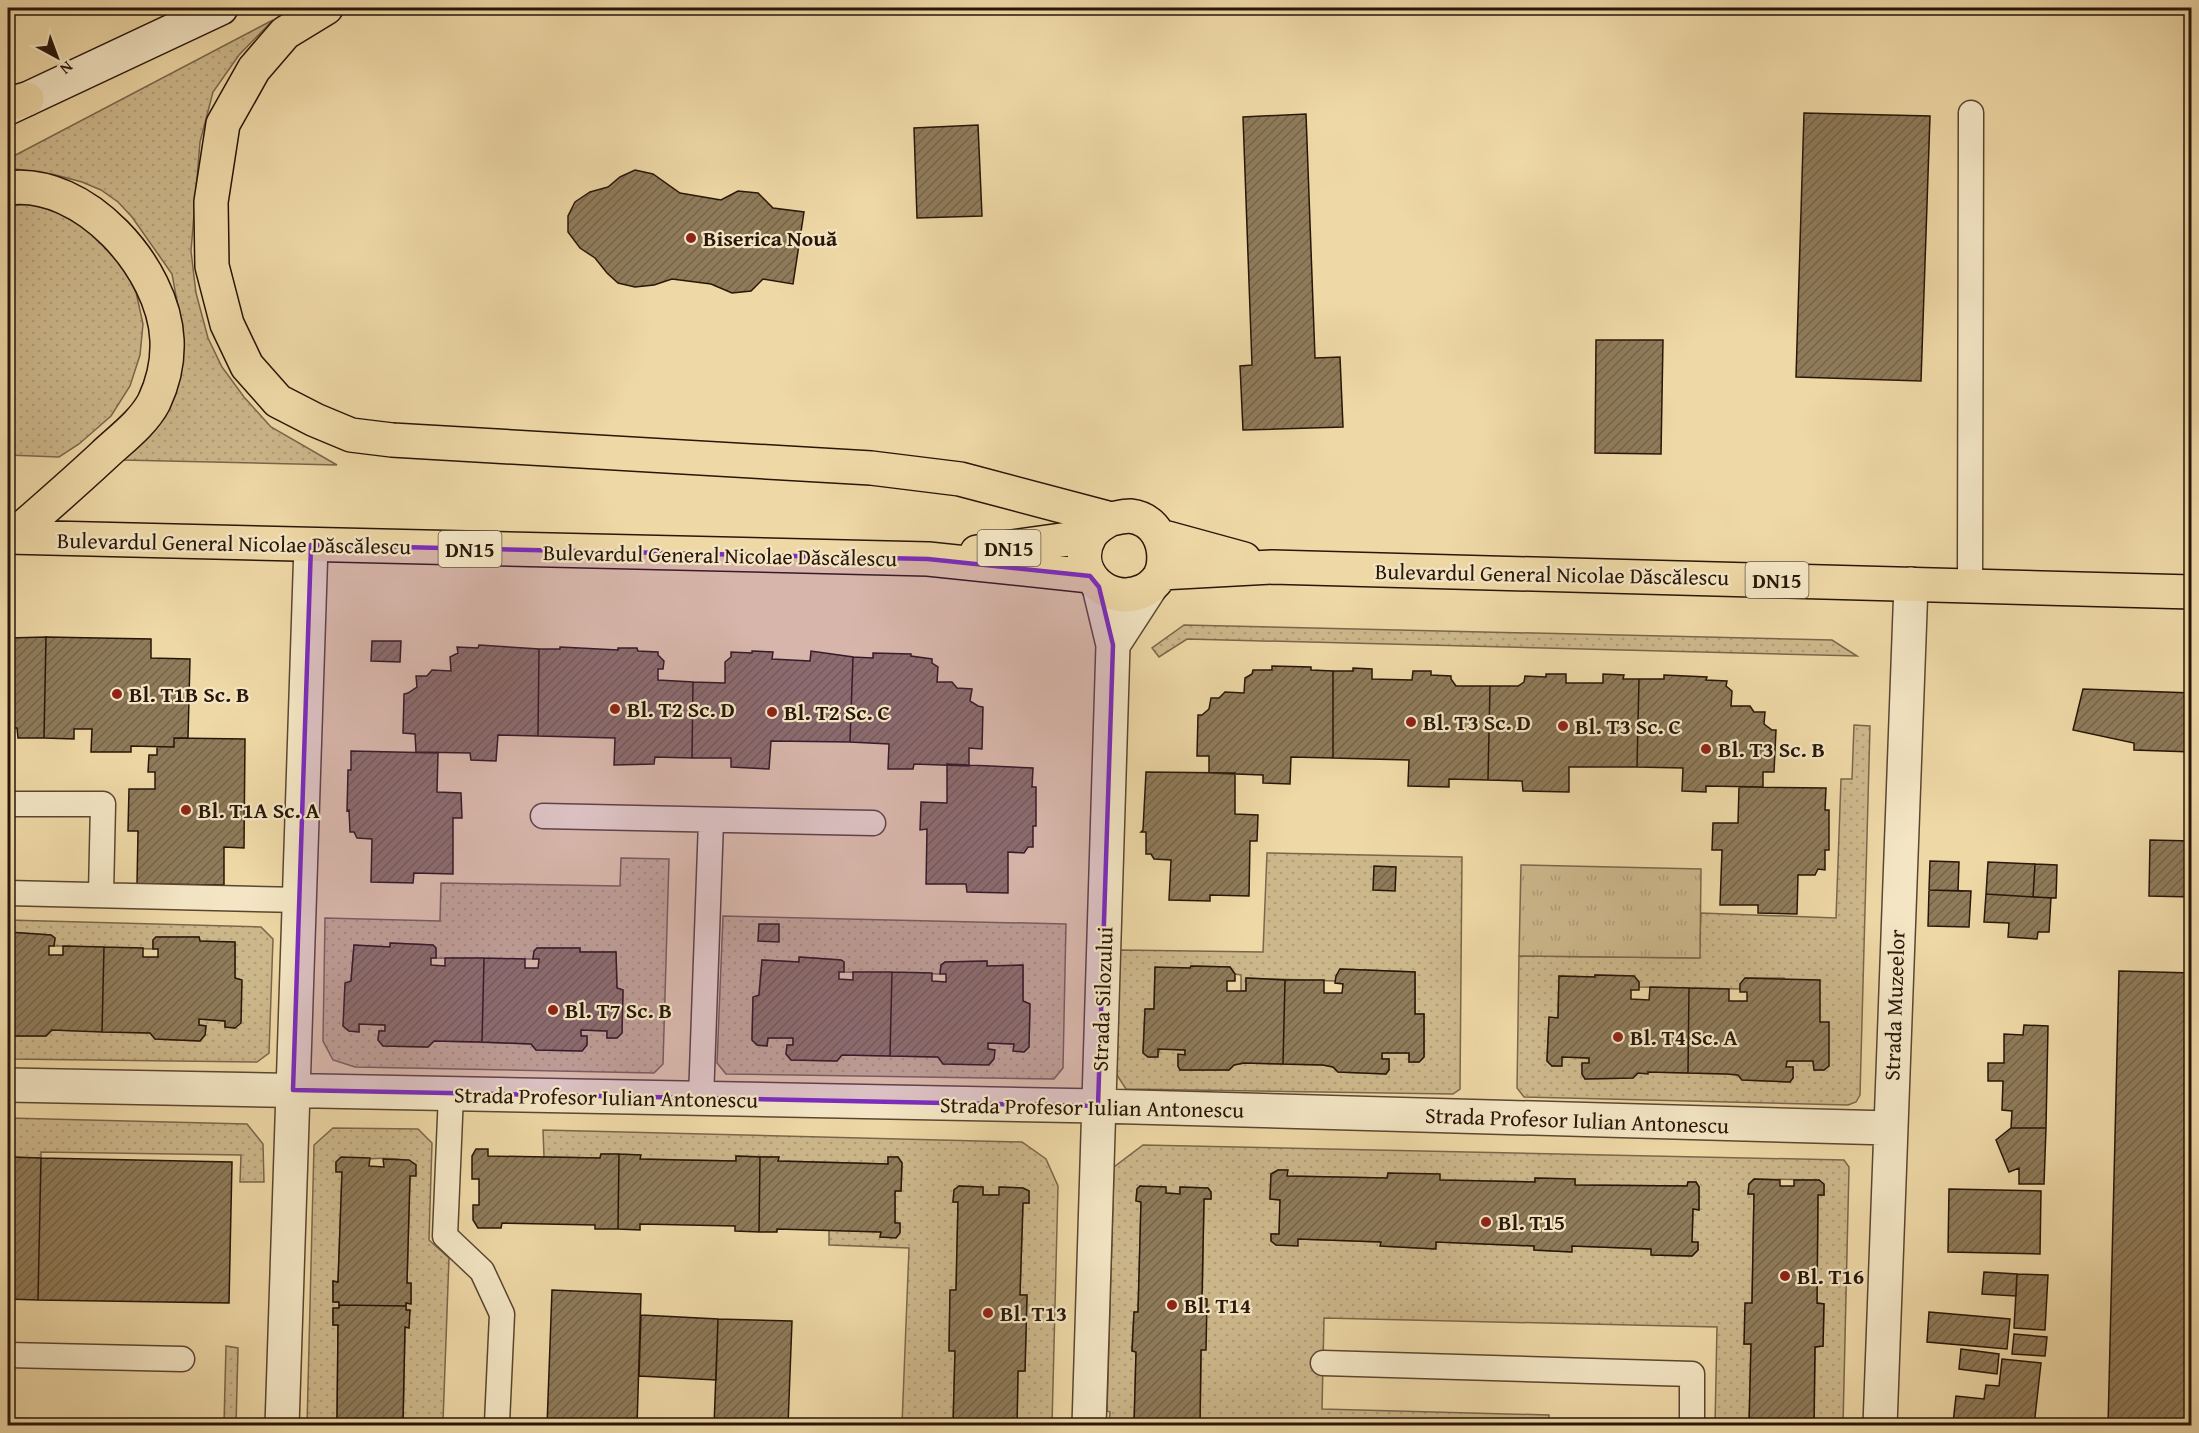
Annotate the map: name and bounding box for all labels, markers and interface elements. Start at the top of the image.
north arrow [27,27,87,87]
text: N [55,56,79,81]
place label: Biserica Nouă [703,222,838,254]
marker: Biserica Nouă [684,231,698,245]
street label: Bulevardul General Nicolae Dăscălescu [57,524,412,562]
road number: DN15 [978,530,1040,566]
road number: DN15 [438,531,502,567]
street label: Bulevardul General Nicolae Dăscălescu [543,536,898,574]
street label: Bulevardul General Nicolae Dăscălescu [1375,555,1730,593]
road number: DN15 [1746,562,1808,598]
place label: Bl. T1B Sc. B [129,678,250,710]
marker: Bl. T1B Sc. B [110,687,124,701]
place label: Bl. T2 Sc. D [627,693,735,725]
place label: Bl. T2 Sc. C [784,696,890,728]
marker: Bl. T2 Sc. D [608,702,622,716]
marker: Bl. T2 Sc. C [765,705,779,719]
place label: Bl. T3 Sc. D [1423,706,1531,738]
place label: Bl. T3 Sc. C [1575,710,1681,742]
marker: Bl. T3 Sc. D [1404,715,1418,729]
marker: Bl. T3 Sc. C [1556,719,1570,733]
place label: Bl. T3 Sc. B [1718,733,1825,765]
marker: Bl. T3 Sc. B [1699,742,1713,756]
place label: Bl. T1A Sc. A [198,794,320,826]
marker: Bl. T1A Sc. A [179,803,193,817]
street label: Strada Silozului [1083,926,1121,1072]
street label: Strada Muzeelor [1875,929,1913,1081]
place label: Bl. T7 Sc. B [565,994,672,1026]
marker: Bl. T7 Sc. B [546,1003,560,1017]
place label: Bl. T4 Sc. A [1630,1021,1738,1053]
marker: Bl. T4 Sc. A [1611,1030,1625,1044]
street label: Strada Profesor Iulian Antonescu [454,1078,758,1116]
street label: Strada Profesor Iulian Antonescu [940,1088,1244,1126]
street label: Strada Profesor Iulian Antonescu [1424,1099,1730,1141]
place label: Bl. T15 [1498,1206,1565,1238]
marker: Bl. T15 [1479,1215,1493,1229]
place label: Bl. T16 [1797,1260,1864,1292]
marker: Bl. T16 [1778,1269,1792,1283]
place label: Bl. T14 [1184,1289,1251,1321]
place label: Bl. T13 [1000,1297,1067,1329]
marker: Bl. T14 [1165,1298,1179,1312]
marker: Bl. T13 [981,1306,995,1320]

